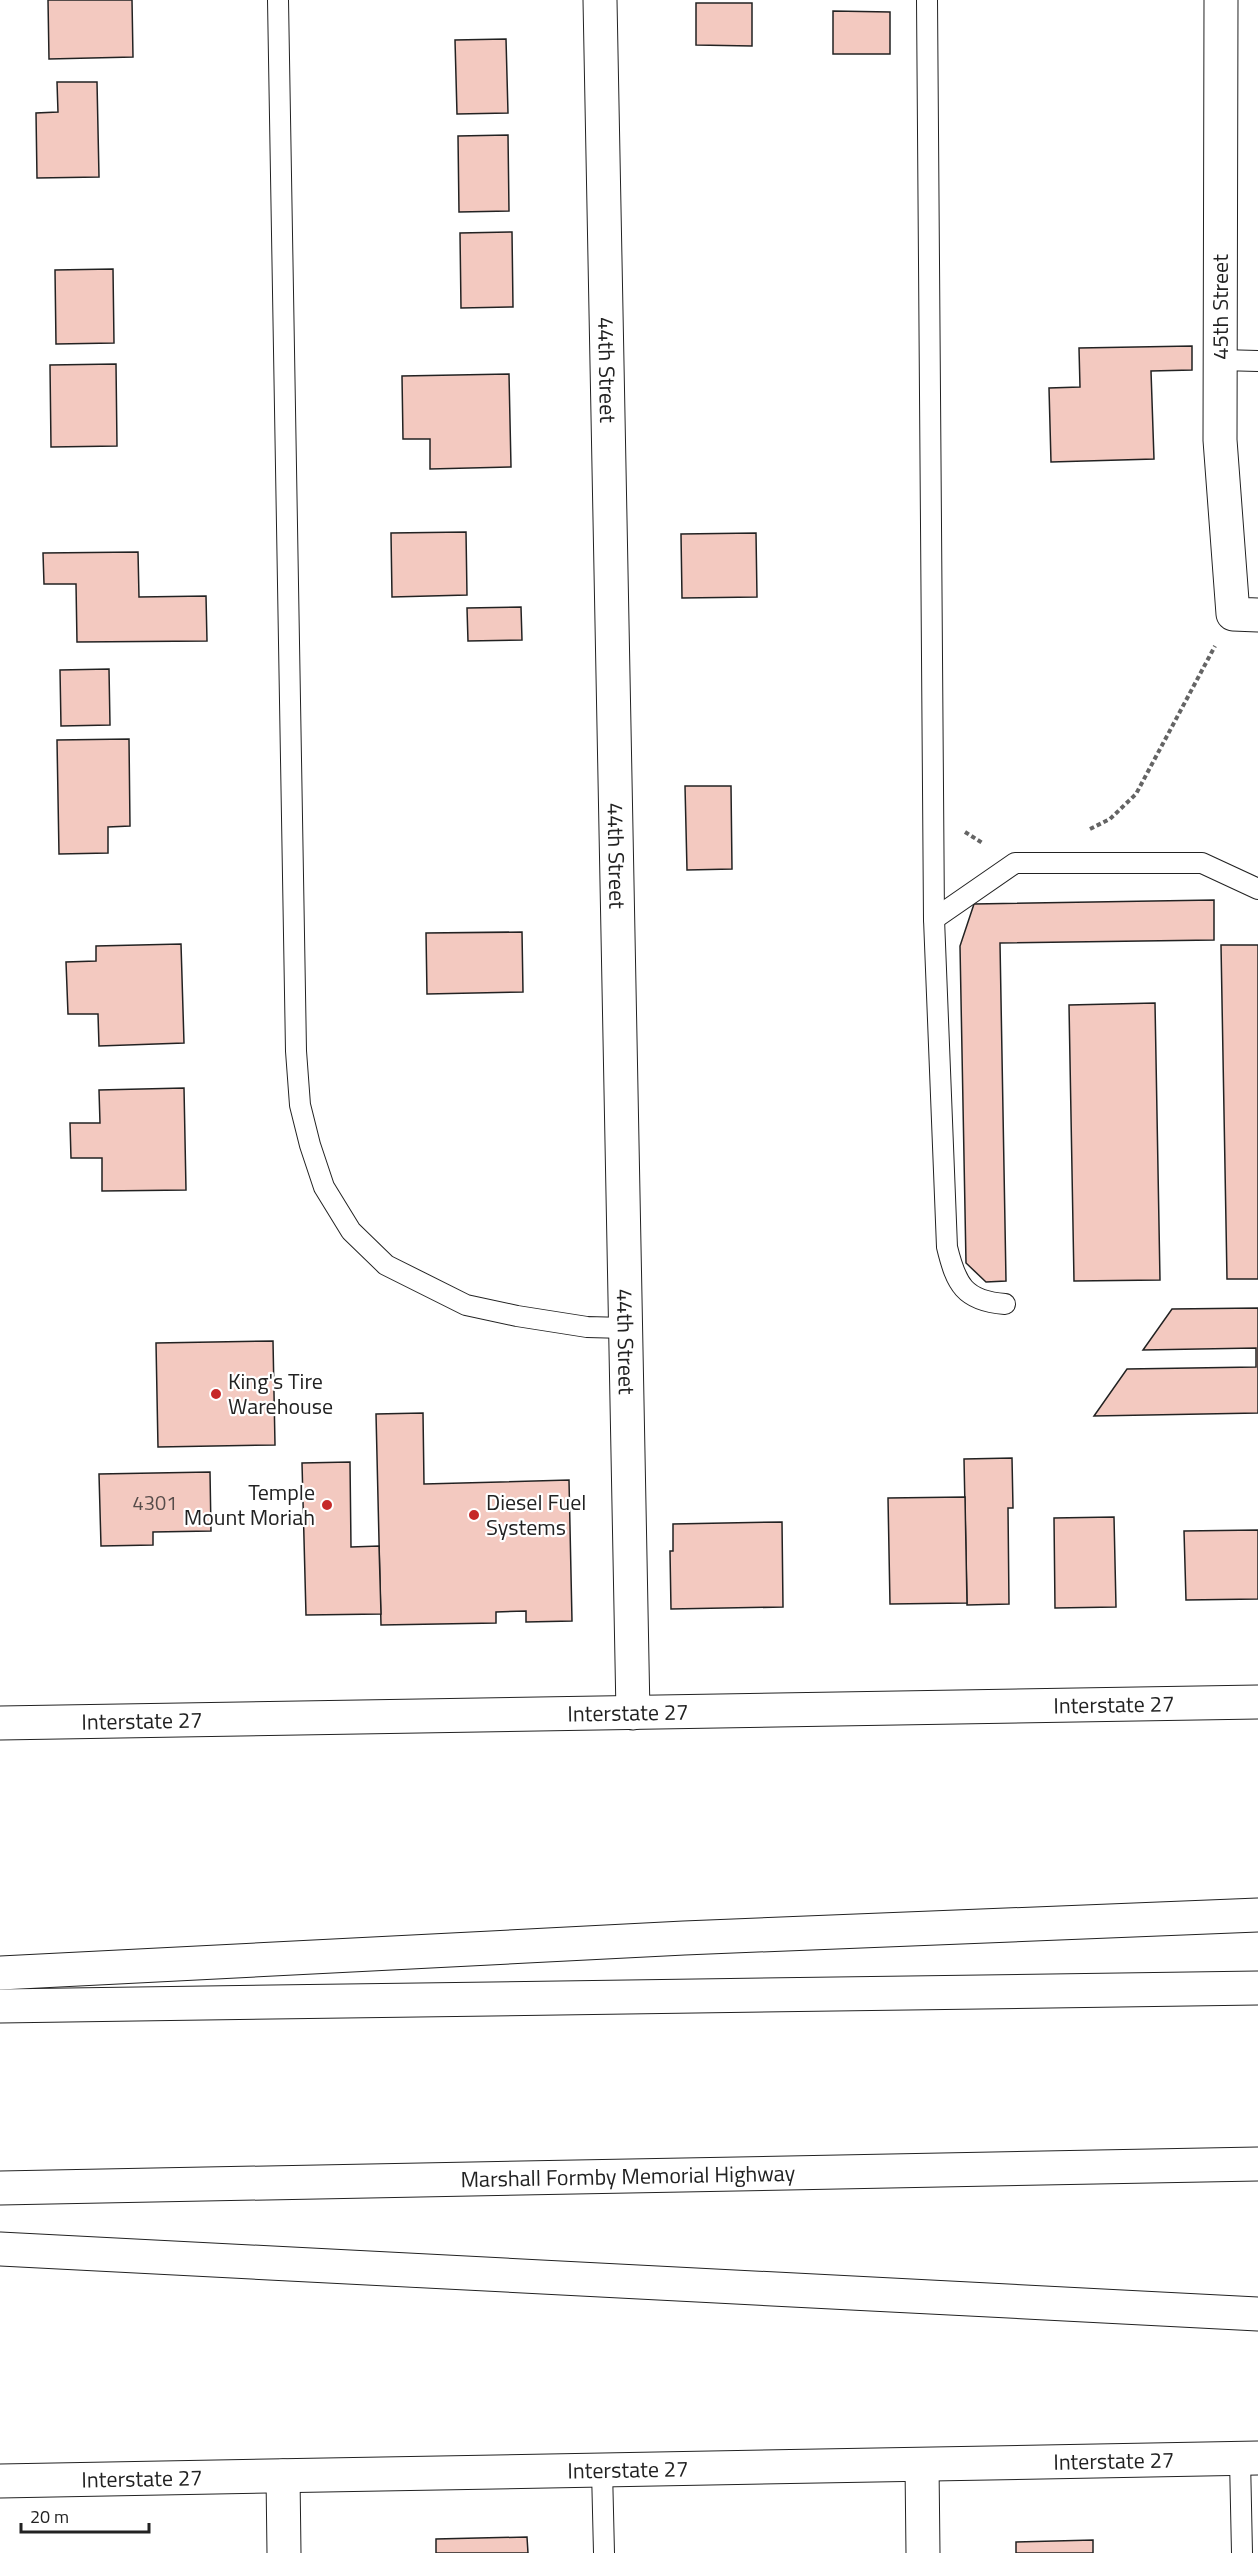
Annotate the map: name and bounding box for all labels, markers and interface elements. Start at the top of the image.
street label: 45th Street [1203,254,1237,360]
street label: 44th Street [589,317,625,423]
street label: 44th Street [598,803,635,909]
street label: 44th Street [608,1289,644,1395]
place label: King's Tire Warehouse [228,1364,333,1423]
marker: King's Tire Warehouse [209,1387,223,1401]
place label: Temple Mount Moriah [184,1475,315,1534]
place label: Diesel Fuel Systems [486,1485,586,1544]
house number: 4301 [133,1487,177,1518]
marker: Temple Mount Moriah [320,1498,334,1512]
marker: Diesel Fuel Systems [467,1508,481,1522]
street label: Interstate 27 [1053,1686,1175,1722]
street label: Interstate 27 [567,1695,689,1731]
street label: Interstate 27 [81,1703,203,1739]
street label: Marshall Formby Memorial Highway [460,2156,796,2196]
street label: Interstate 27 [1053,2443,1175,2479]
street label: Interstate 27 [567,2451,689,2488]
street label: Interstate 27 [81,2460,203,2497]
scale bar [21,2496,148,2534]
text: 20 m [30,2503,69,2530]

